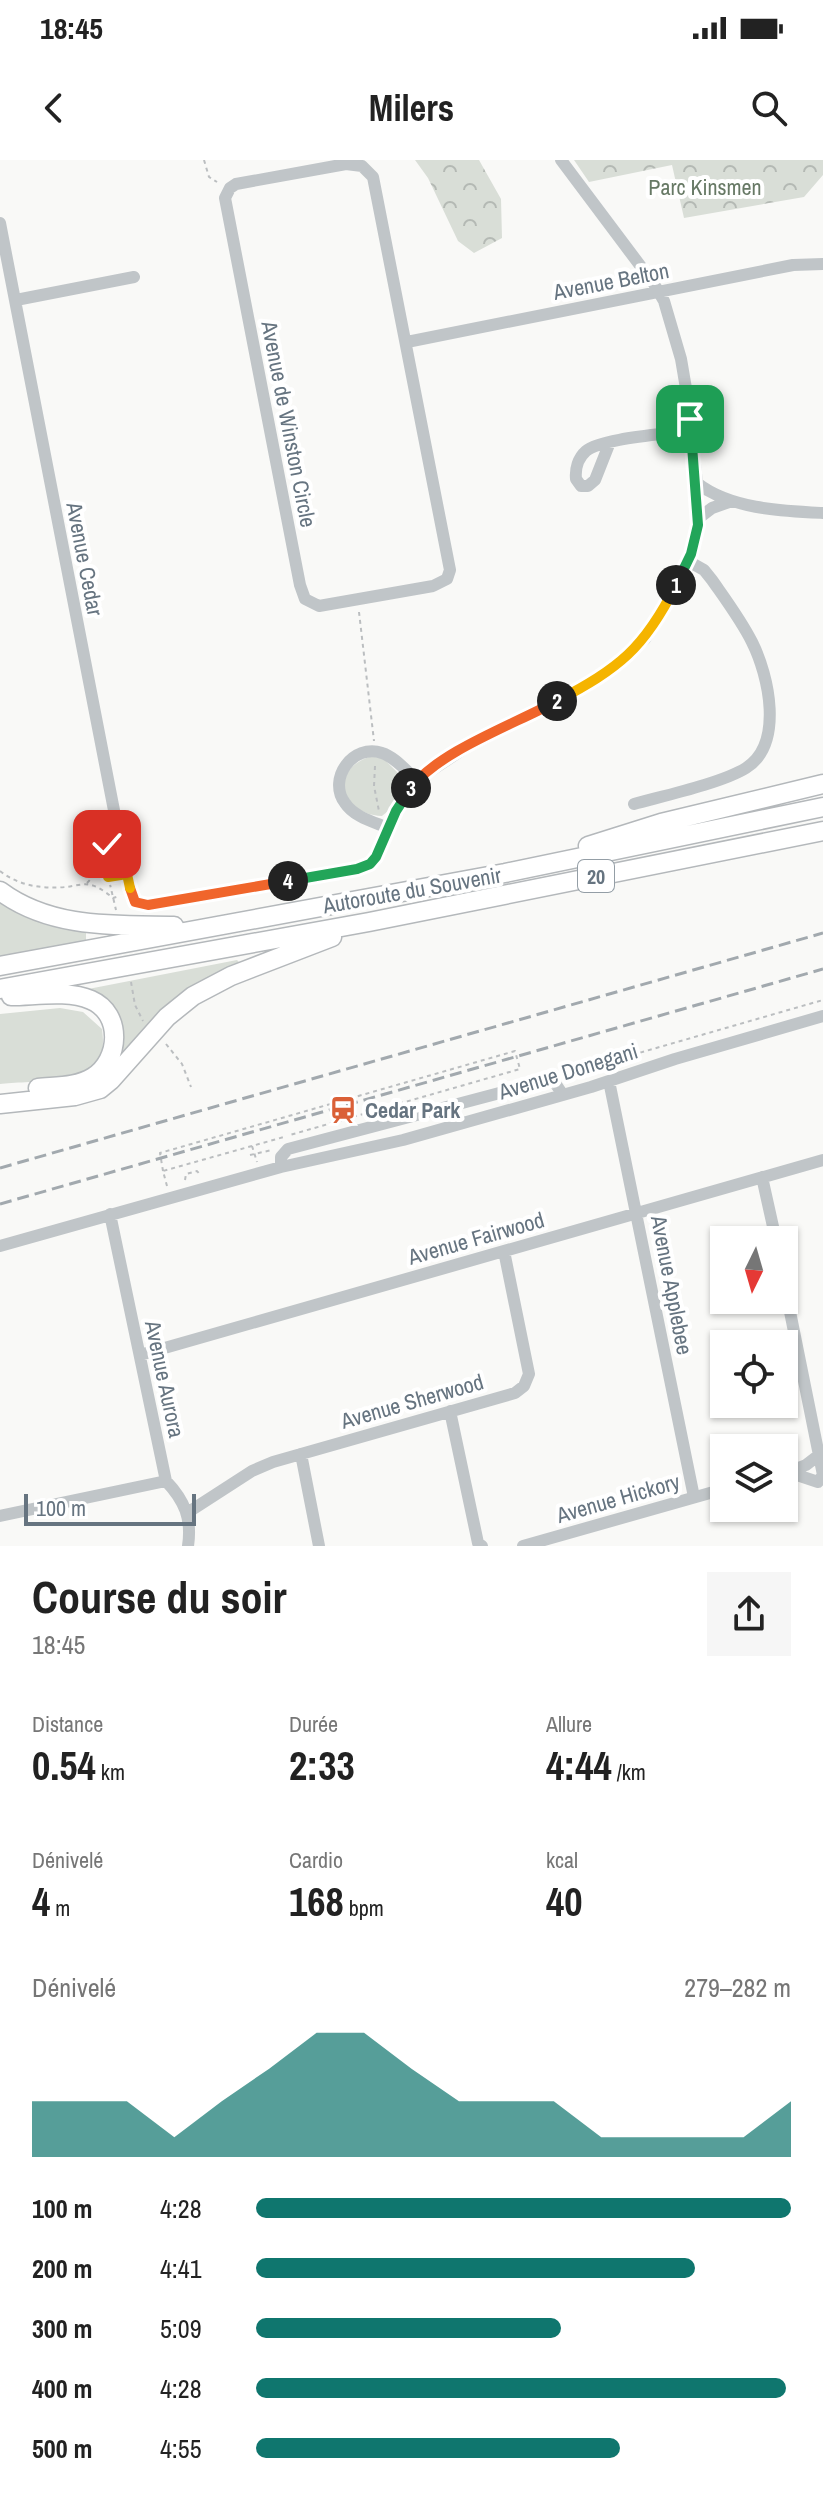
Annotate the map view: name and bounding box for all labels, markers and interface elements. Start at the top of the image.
text: 18:45 [40,8,103,48]
text: Milers [369,84,454,132]
icon: back [32,86,76,130]
icon: search [747,86,791,130]
park label: Parc Kinsmen [648,172,762,202]
street label: Avenue Belton [550,255,671,307]
street label: Avenue de Winston Circle [254,317,324,530]
pin [656,385,724,453]
icon: arrive [668,397,712,441]
street label: Avenue Cedar [59,499,111,618]
pin: 1 [656,565,696,605]
text: 1 [671,570,681,600]
pin: 2 [537,681,577,721]
text: 2 [552,686,562,716]
pin: 3 [391,768,431,808]
text: 3 [406,773,416,803]
pin [73,810,141,878]
icon: check [85,822,129,866]
street label: Autoroute du Souvenir [320,860,504,921]
road number: 20 [578,860,614,892]
pin: 4 [268,861,308,901]
text: 4 [283,866,293,896]
street label: Avenue Donegani [494,1036,641,1107]
station icon: Cedar Park [328,1095,358,1125]
place label: Cedar Park [365,1095,461,1125]
street label: Avenue Fairwood [404,1204,548,1272]
street label: Avenue Applebee [644,1212,700,1357]
north arrow [710,1226,798,1314]
map controls [710,1226,798,1522]
street label: Avenue Aurora [138,1317,192,1440]
button: locate [710,1330,798,1418]
street label: Avenue Sherwood [336,1366,487,1436]
button: layers [710,1434,798,1522]
street label: Avenue Hickory [552,1466,683,1530]
scale bar [24,1490,196,1526]
text: 100 m [36,1493,86,1523]
text: Course du soir [32,1567,287,1627]
button: share [707,1572,791,1656]
text: 18:45 [32,1627,85,1662]
text: Distance [32,1709,103,1739]
text: Durée [289,1709,338,1739]
text: Allure [546,1709,592,1739]
text: 0.54 [32,1739,96,1792]
text: 2:33 [289,1739,355,1792]
text: 4:44 [546,1739,612,1792]
text: km [96,1757,125,1787]
text: /km [612,1757,646,1787]
text: Dénivelé [32,1845,103,1875]
text: Cardio [289,1845,343,1875]
text: kcal [546,1845,578,1875]
text: 4 [32,1875,50,1928]
text: 168 [289,1875,344,1928]
text: 40 [546,1875,582,1928]
text: m [50,1893,70,1923]
text: bpm [344,1893,384,1923]
text: Dénivelé [32,1970,116,2005]
text: 279–282 m [684,1970,791,2005]
text: 100 m [32,2191,92,2226]
text: 4:28 [160,2191,202,2226]
text: 200 m [32,2251,92,2286]
text: 4:41 [160,2251,202,2286]
text: 300 m [32,2311,92,2346]
text: 5:09 [160,2311,202,2346]
text: 400 m [32,2371,92,2406]
text: 4:28 [160,2371,202,2406]
text: 500 m [32,2431,92,2466]
text: 4:55 [160,2431,202,2466]

